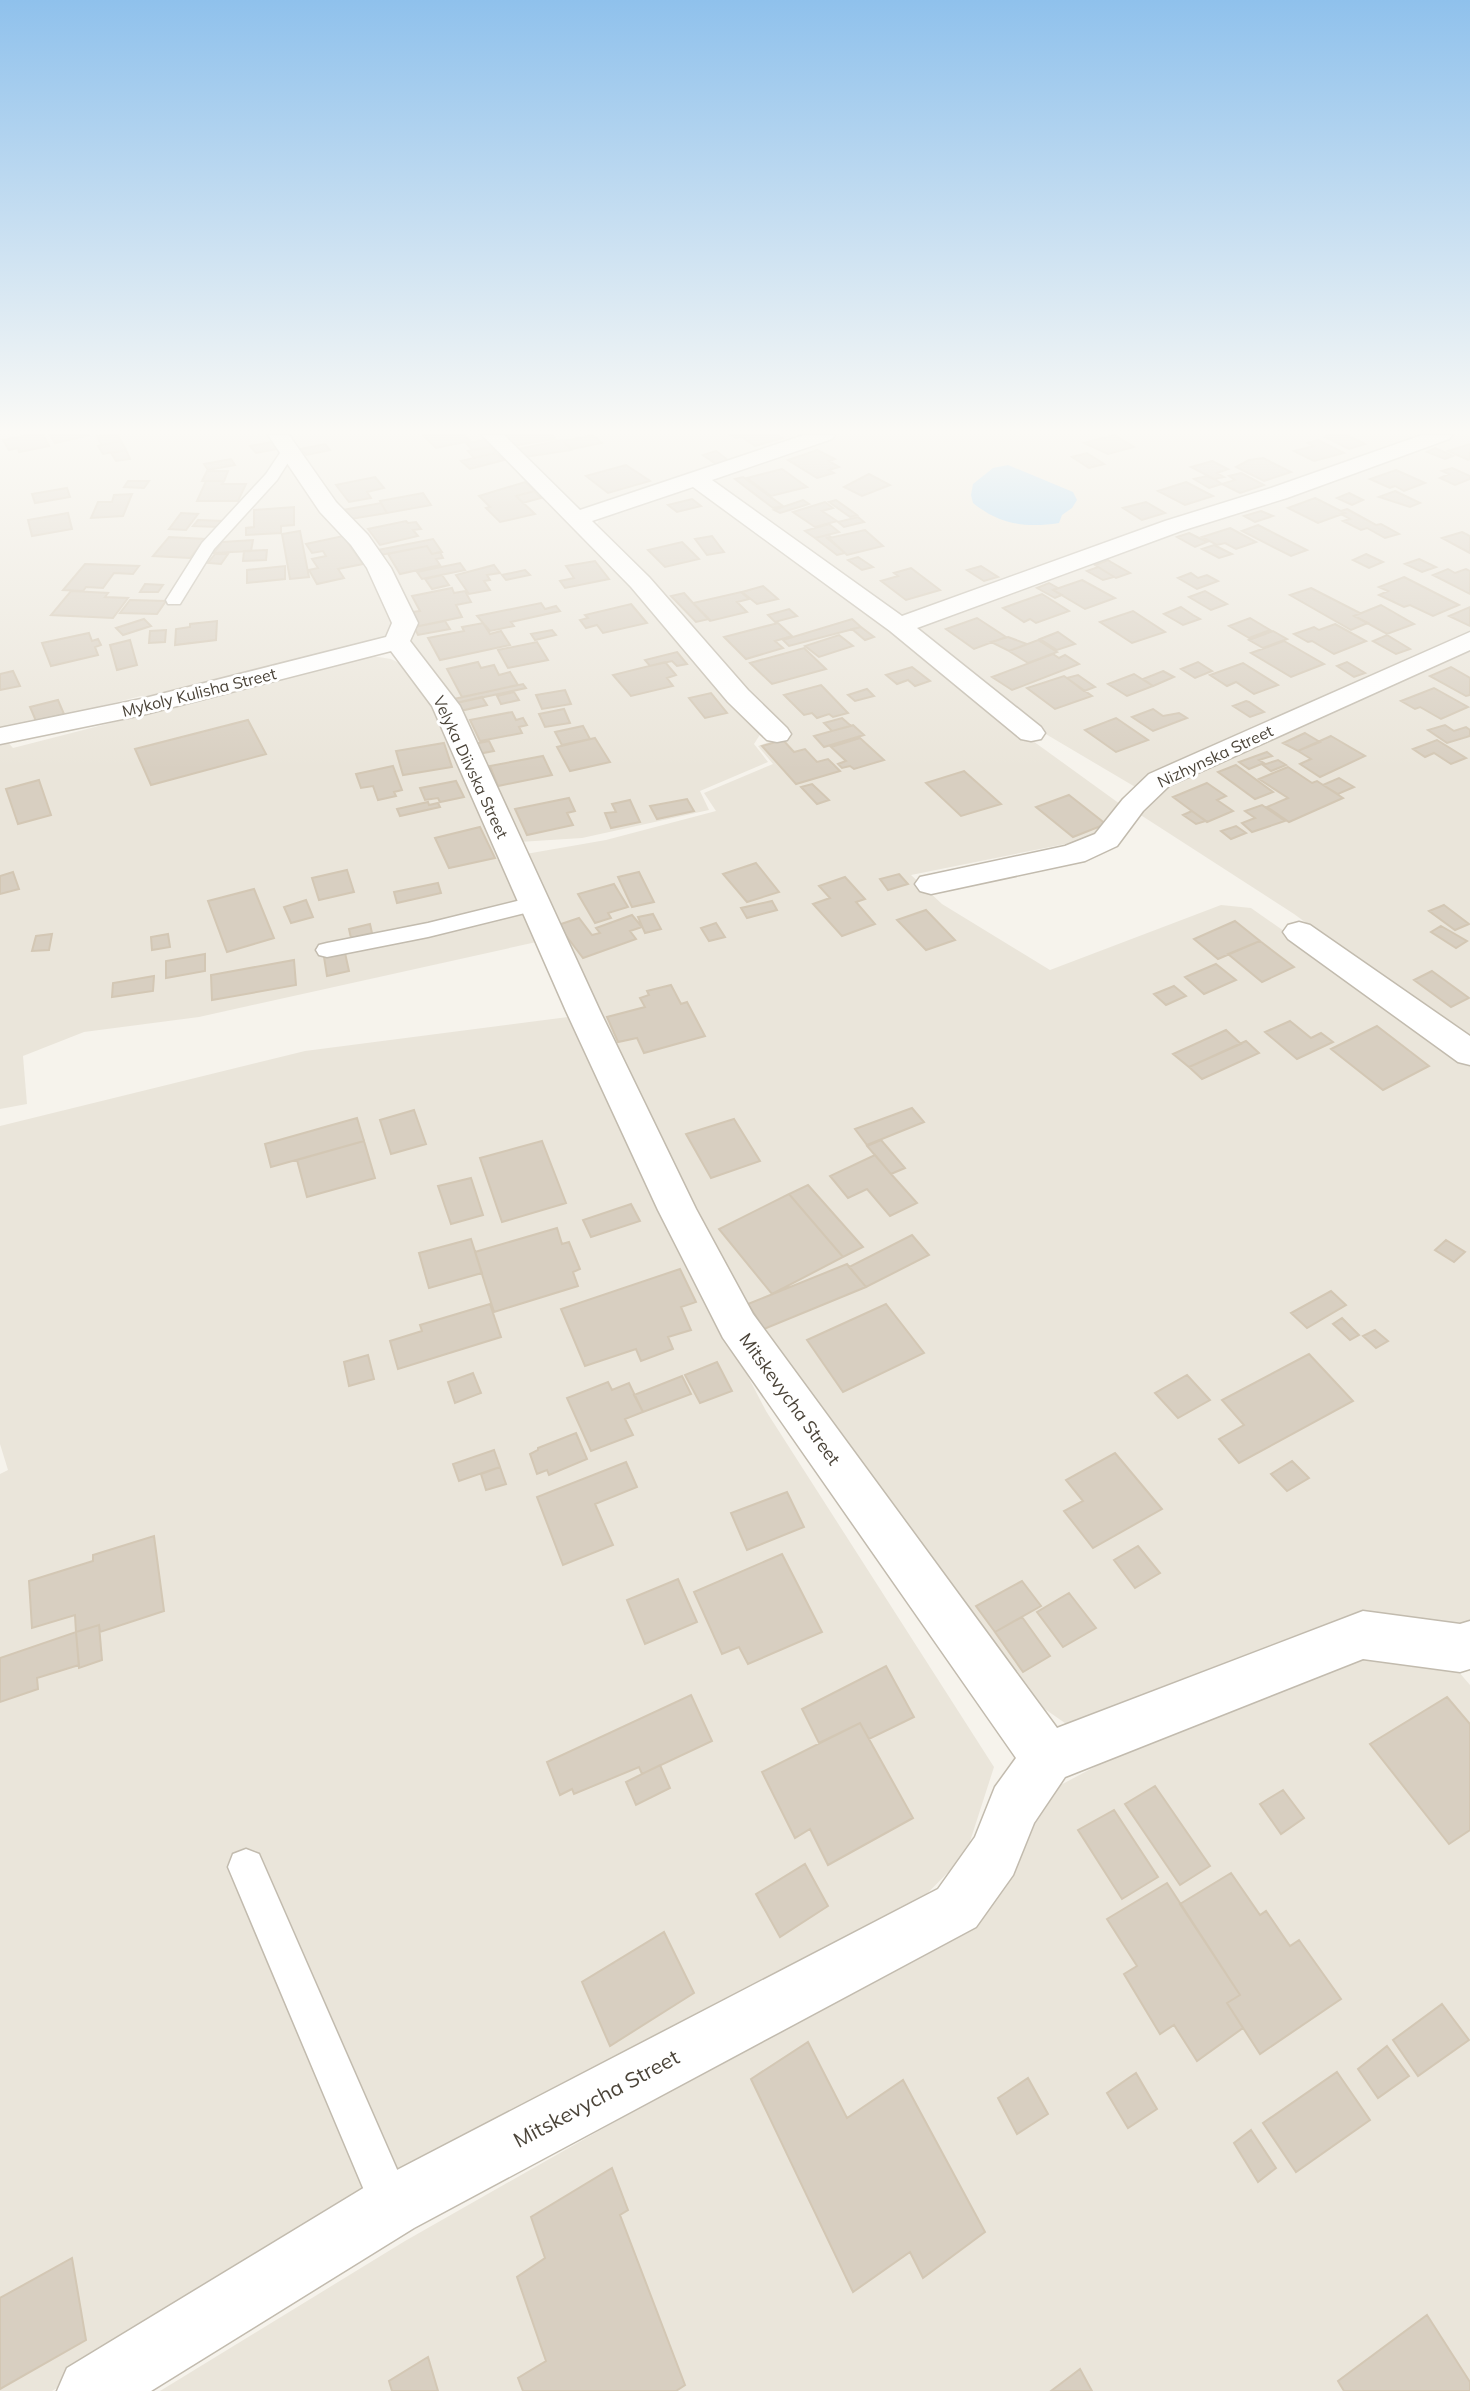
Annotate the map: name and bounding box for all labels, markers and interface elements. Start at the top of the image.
street label: Mykoly Kulisha Street [120,663,278,721]
street label: Velyka Diivska Street [429,692,513,842]
street label: Nizhynska Street [1154,720,1276,792]
street label: Mitskevycha Street [734,1328,846,1470]
street label: Mitskevycha Street [509,2043,683,2153]

